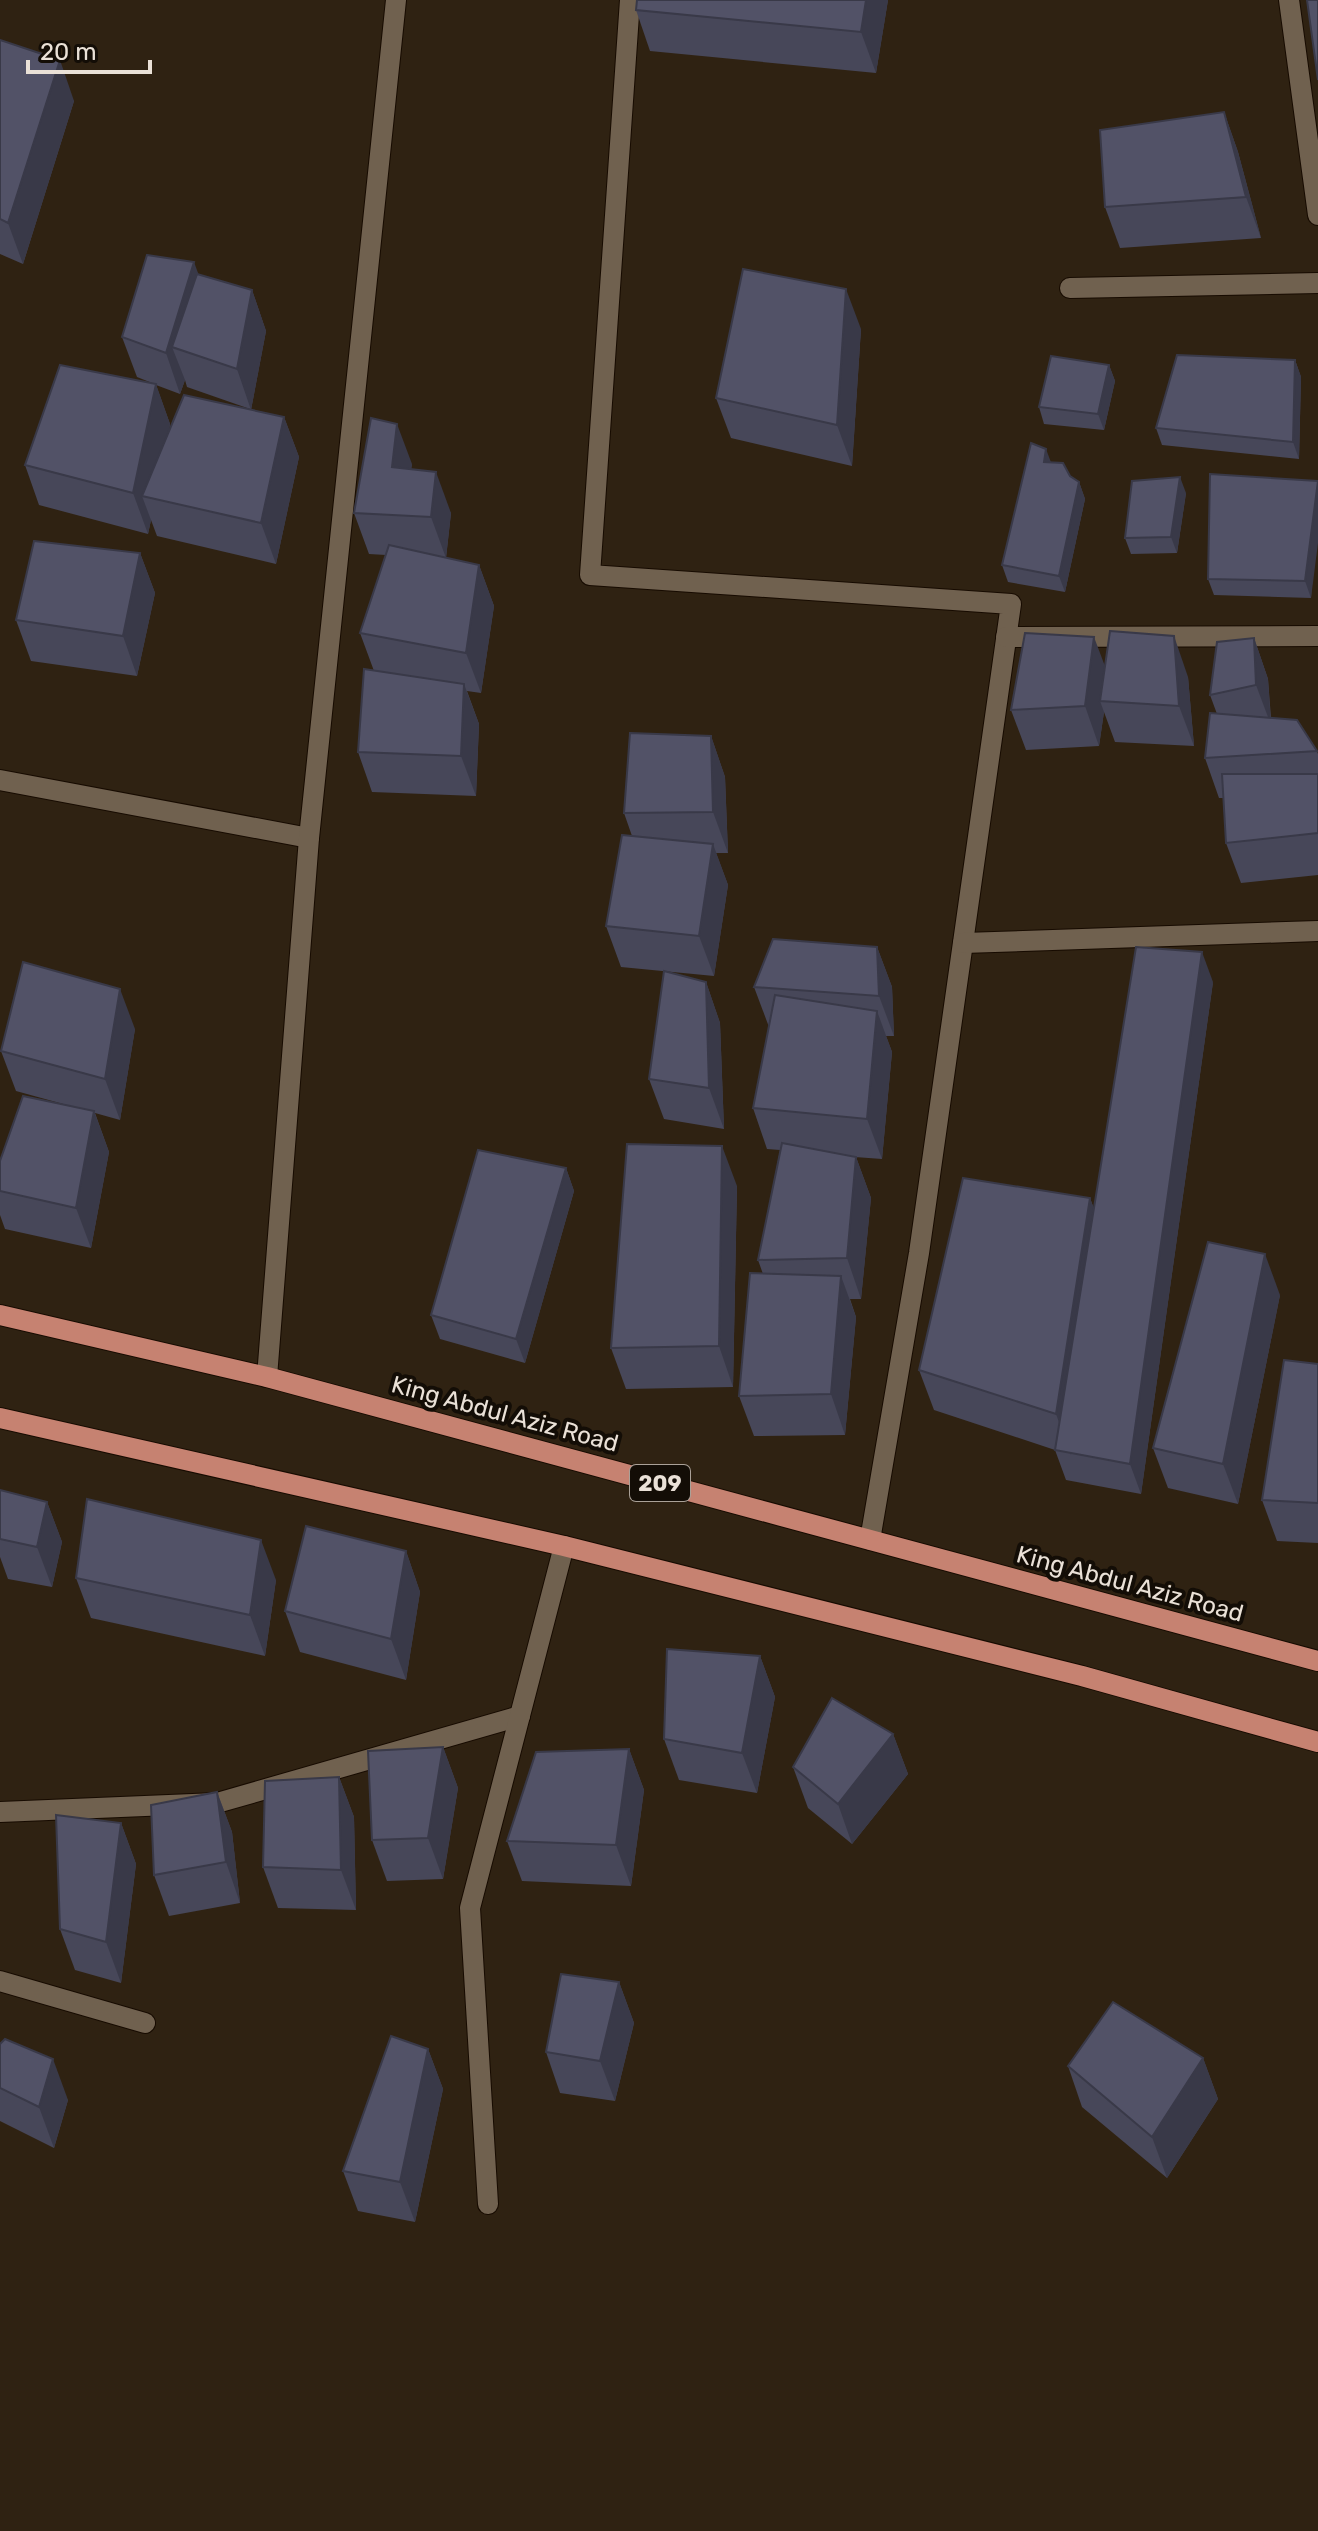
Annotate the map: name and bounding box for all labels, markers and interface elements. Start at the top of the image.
scale bar [28,24,150,74]
text: 20 m [40,38,97,66]
street label: King Abdul Aziz Road [389,1370,621,1458]
road number: 209 [630,1465,690,1501]
street label: King Abdul Aziz Road [1014,1540,1246,1628]

